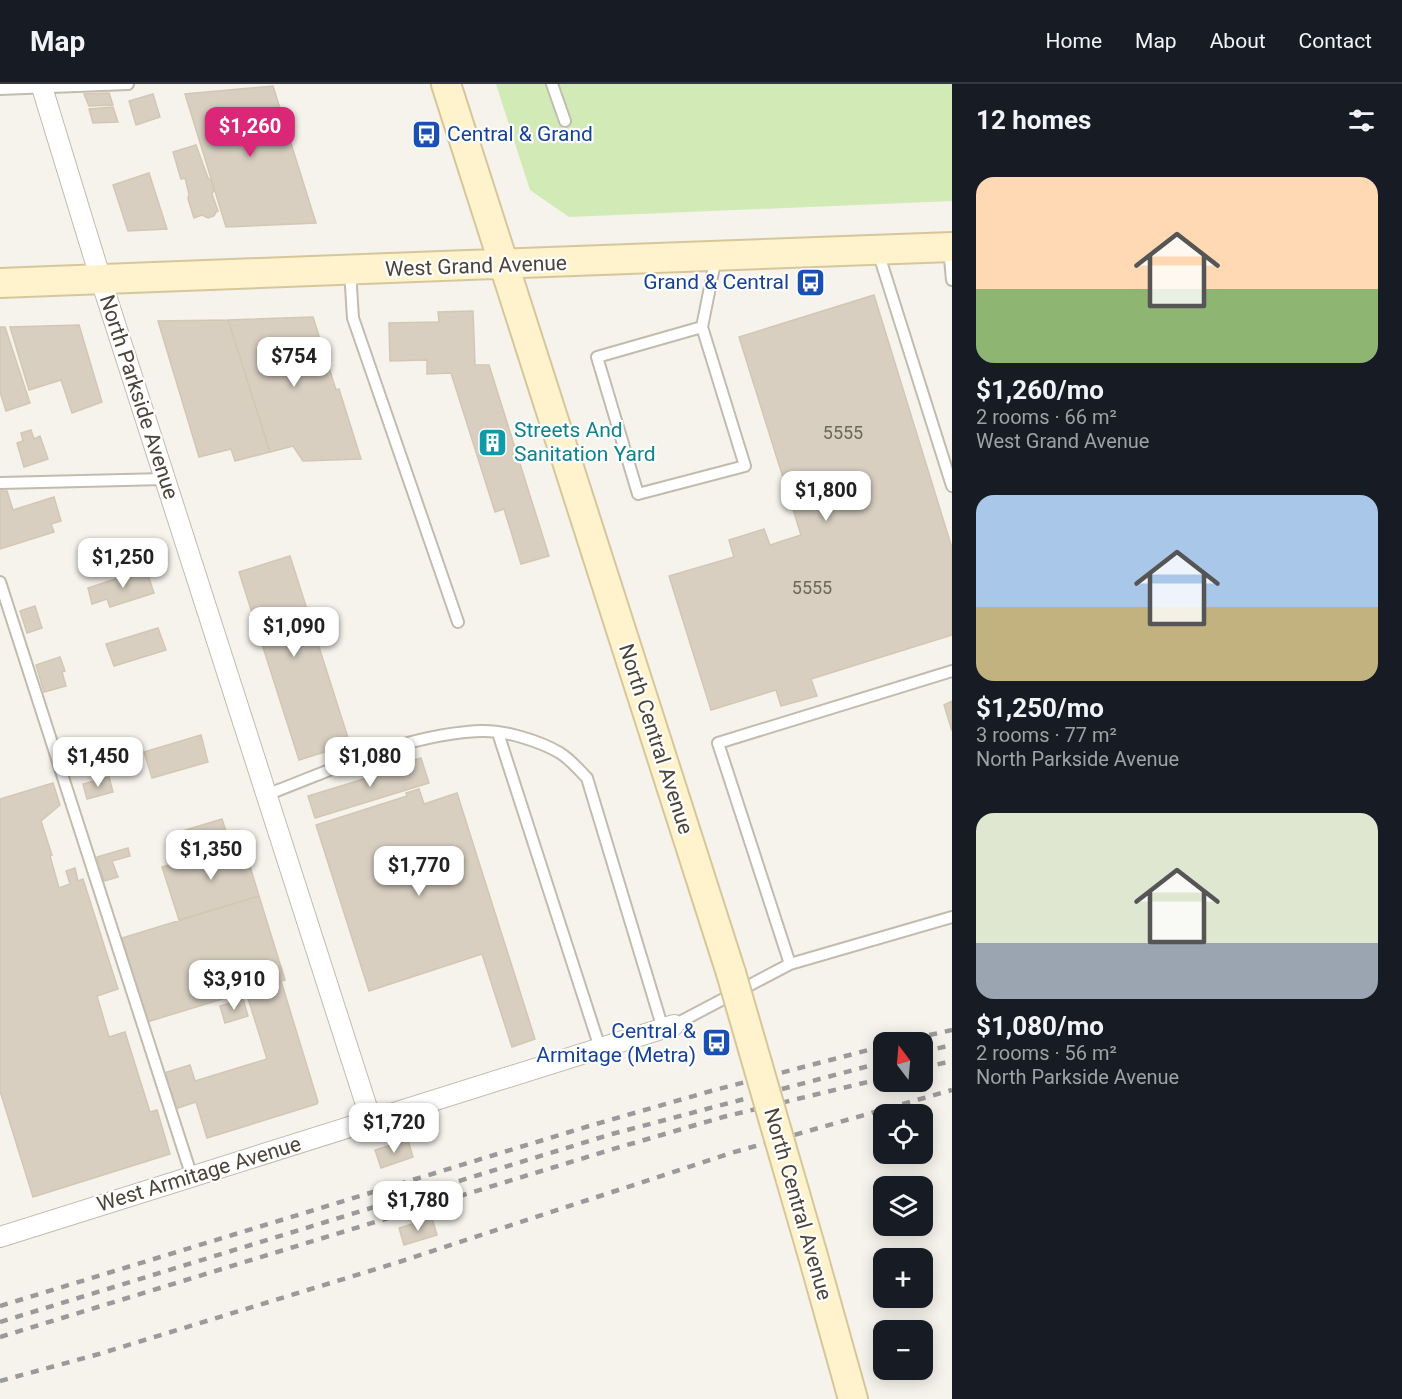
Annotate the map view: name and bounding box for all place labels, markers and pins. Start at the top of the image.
pin: $1,260 [201,107,299,158]
bus stop icon: Central & Grand [410,118,442,150]
place label: Central & Grand [447,122,593,146]
bus stop icon: Grand & Central [794,266,826,298]
place label: Grand & Central [643,270,789,294]
pin: $754 [258,337,330,388]
place label: Streets And Sanitation Yard [514,418,656,466]
building icon: Streets And Sanitation Yard [477,426,509,458]
pin: $1,800 [777,471,875,522]
pin: $1,250 [74,538,172,589]
pin: $1,090 [245,607,343,658]
pin: $1,450 [49,737,147,788]
pin: $1,080 [321,737,419,788]
pin: $1,350 [162,830,260,881]
pin: $1,770 [370,846,468,897]
pin: $3,910 [185,960,283,1011]
place label: Central & Armitage (Metra) [536,1019,696,1067]
bus stop icon: Central & Armitage (Metra) [701,1027,733,1059]
pin: $1,720 [345,1103,443,1154]
pin: $1,780 [369,1181,467,1232]

